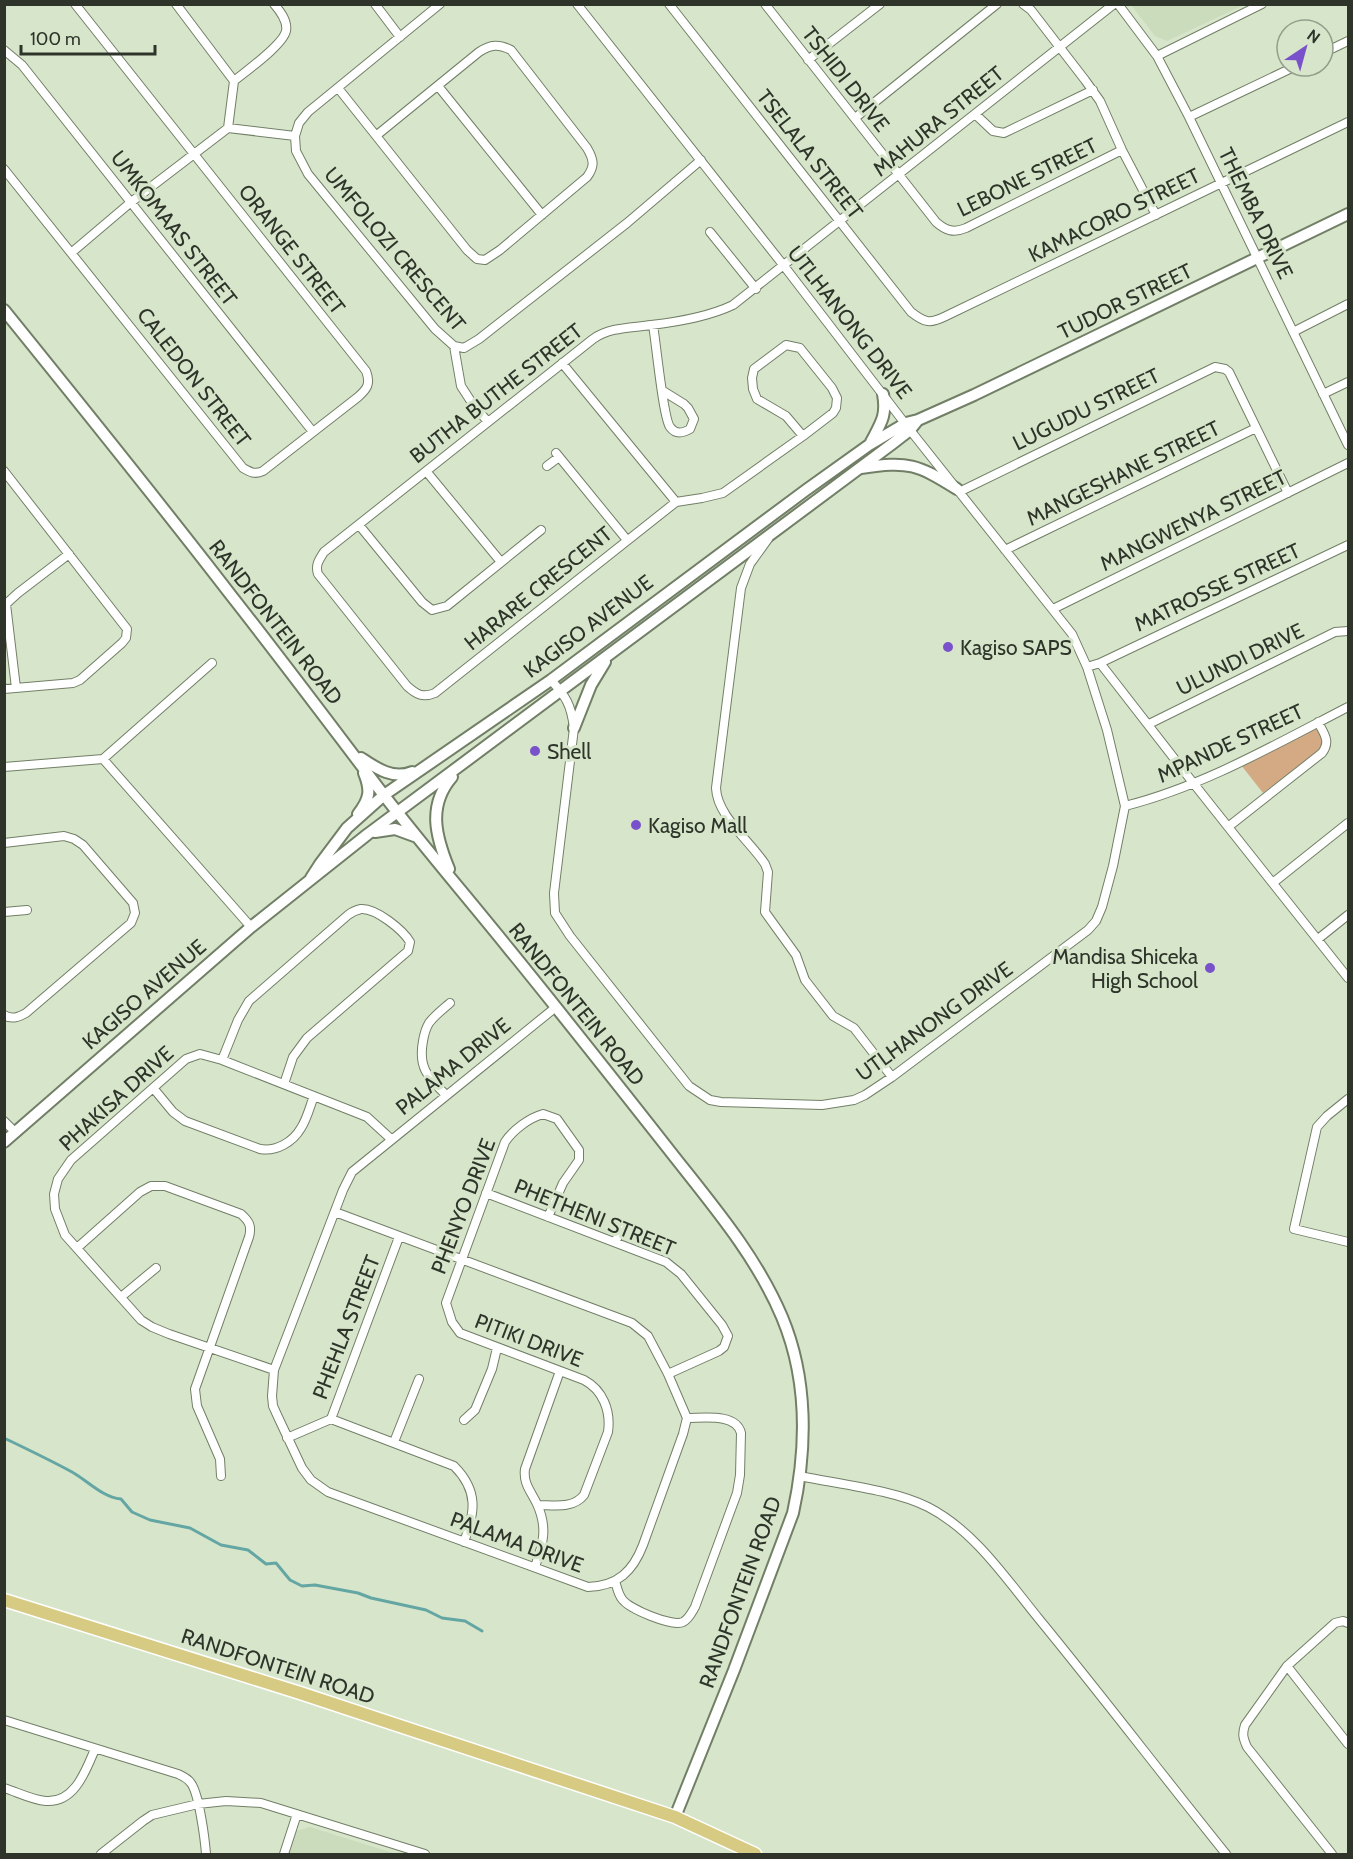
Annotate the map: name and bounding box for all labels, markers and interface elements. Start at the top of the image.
scale bar [21,18,154,56]
north arrow [1275,18,1335,78]
street label: TSHIDI DRIVE [797,21,895,137]
text: N [1303,25,1324,47]
text: 100 m [30,28,81,50]
street label: MAHURA STREET [868,61,1008,181]
street label: TSELALA STREET [752,84,868,224]
street label: LEBONE STREET [953,132,1101,222]
street label: THEMBA DRIVE [1214,143,1298,283]
street label: UMKOMAAS STREET [106,146,242,310]
street label: UMFOLOZI CRESCENT [319,162,471,336]
street label: KAMACORO STREET [1024,163,1204,267]
street label: ORANGE STREET [234,179,350,319]
street label: UTLHANONG DRIVE [783,241,917,403]
street label: TUDOR STREET [1054,258,1196,344]
street label: CALEDON STREET [132,302,256,452]
street label: BUTHA BUTHE STREET [405,318,587,468]
street label: LUGUDU STREET [1008,363,1164,455]
street label: MANGESHANE STREET [1022,415,1224,531]
street label: MANGWENYA STREET [1096,464,1290,576]
street label: HARARE CRESCENT [459,521,617,655]
street label: RANDFONTEIN ROAD [204,535,348,709]
street label: MATROSSE STREET [1130,538,1304,636]
street label: KAGISO AVENUE [519,569,657,683]
street label: ULUNDI DRIVE [1172,617,1308,701]
place label: Kagiso SAPS [960,635,1072,660]
marker: Kagiso SAPS [941,640,955,654]
street label: MPANDE STREET [1153,698,1307,788]
place label: Shell [547,739,591,764]
marker: Shell [528,744,542,758]
place label: Kagiso Mall [648,813,747,838]
marker: Kagiso Mall [629,818,643,832]
street label: RANDFONTEIN ROAD [504,918,650,1090]
street label: KAGISO AVENUE [77,934,211,1054]
place label: Mandisa Shiceka High School [1052,944,1198,993]
street label: UTLHANONG DRIVE [851,956,1017,1086]
marker: Mandisa Shiceka High School [1203,961,1217,975]
street label: PALAMA DRIVE [391,1012,515,1120]
street label: PHAKISA DRIVE [54,1040,178,1156]
street label: PHENYO DRIVE [426,1135,500,1277]
street label: PHETHENI STREET [511,1173,679,1261]
street label: PHEHLA STREET [307,1252,385,1402]
street label: PITIKI DRIVE [471,1308,587,1372]
street label: RANDFONTEIN ROAD [694,1493,786,1691]
street label: PALAMA DRIVE [447,1506,587,1578]
street label: RANDFONTEIN ROAD [178,1623,378,1709]

